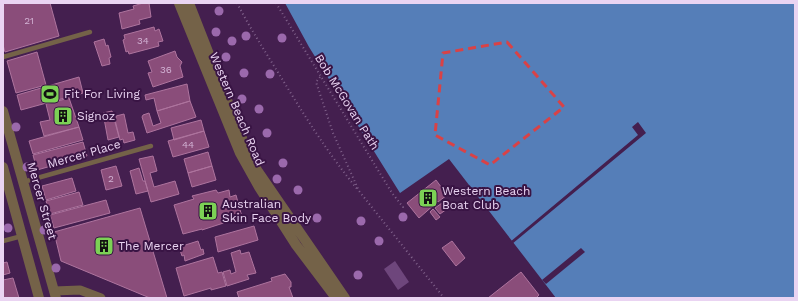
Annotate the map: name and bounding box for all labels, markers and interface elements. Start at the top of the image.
house number: 21 [24,15,34,26]
house number: 34 [137,35,149,46]
street label: Western Beach Road [207,50,267,168]
street label: Bob McGovan Path [312,52,382,152]
house number: 36 [160,64,172,75]
sports icon: Fit For Living [39,83,61,105]
place label: Fit For Living [64,87,140,101]
building icon: Signoz [52,105,74,127]
place label: Signoz [77,109,115,123]
street label: Mercer Place [46,137,122,171]
house number: 44 [182,139,194,150]
street label: Mercer Street [24,160,60,242]
house number: 2 [108,173,114,184]
place label: Western Beach Boat Club [442,184,530,212]
building icon: Western Beach Boat Club [417,187,439,209]
place label: Australian Skin Face Body [222,197,312,225]
building icon: Australian Skin Face Body [197,200,219,222]
building icon: The Mercer [93,235,115,257]
place label: The Mercer [118,239,184,253]

